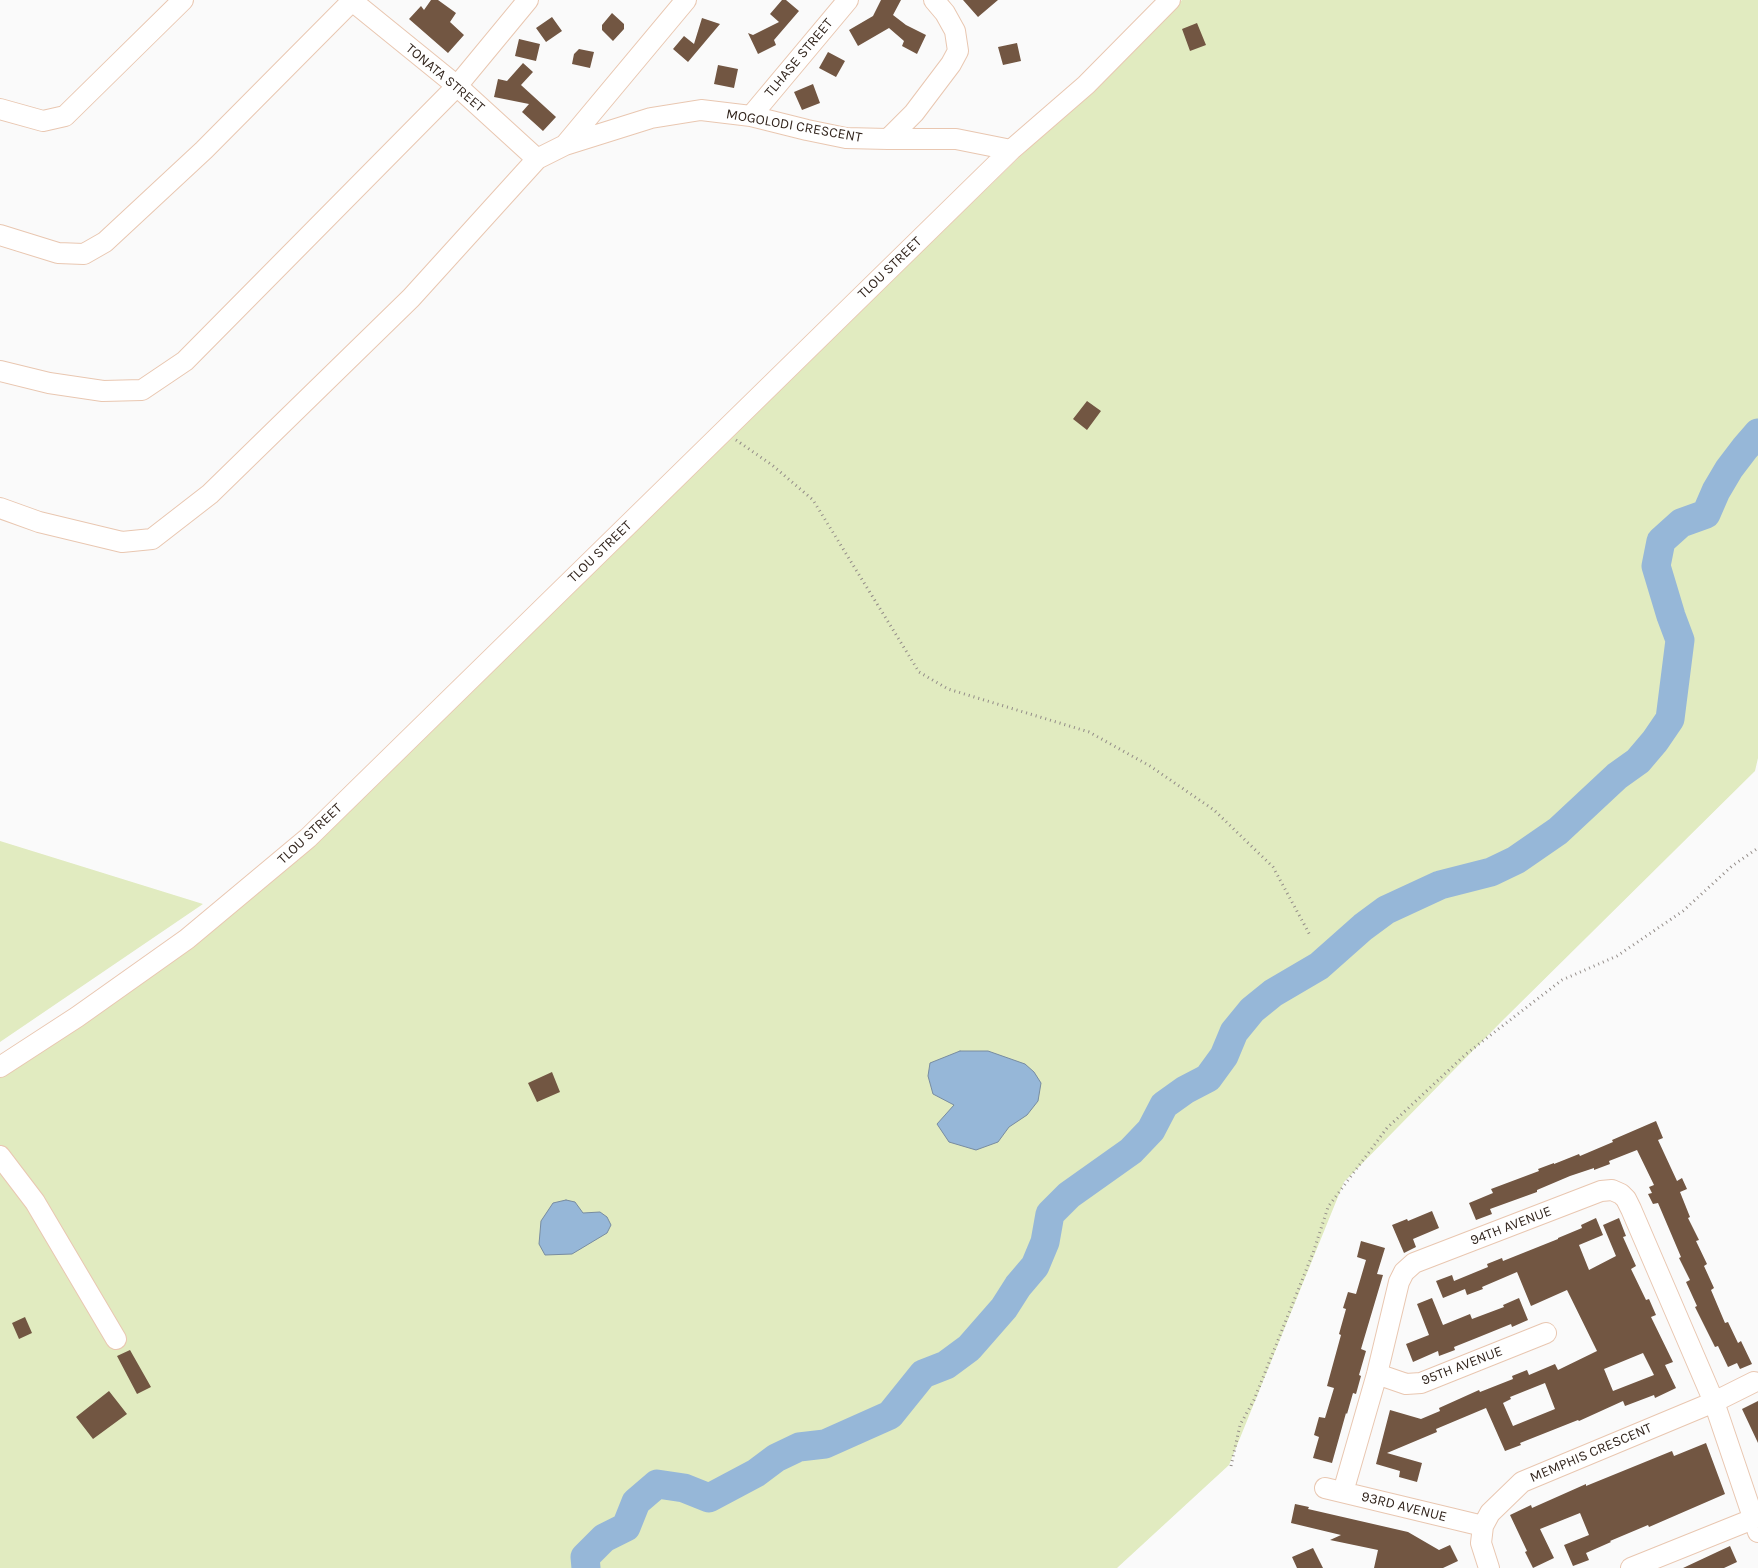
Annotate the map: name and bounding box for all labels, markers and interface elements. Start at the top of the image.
street label: TLHASE STREET [761,15,837,101]
street label: TONATA STREET [402,40,488,116]
street label: MOGOLODI CRESCENT [725,106,863,146]
street label: TLOU STREET [855,234,925,302]
street label: TLOU STREET [565,518,635,586]
street label: TLOU STREET [274,800,346,868]
street label: 94TH AVENUE [1468,1203,1554,1249]
street label: 95TH AVENUE [1419,1343,1505,1389]
street label: MEMPHIS CRESCENT [1527,1420,1655,1486]
street label: 93RD AVENUE [1360,1488,1448,1526]

